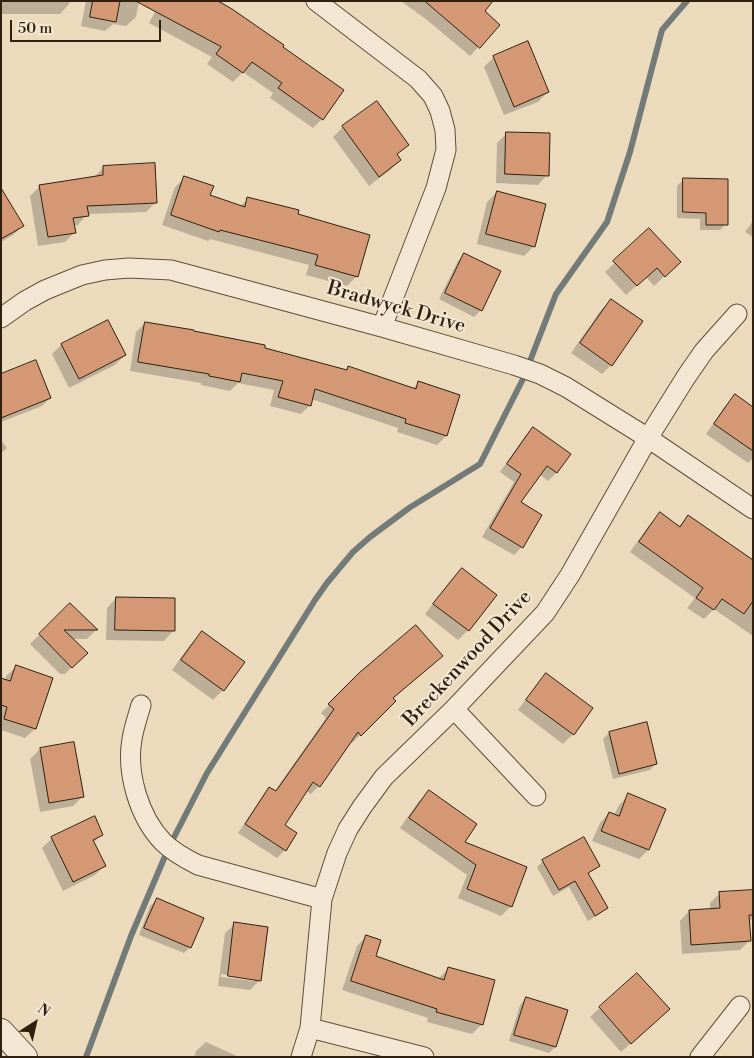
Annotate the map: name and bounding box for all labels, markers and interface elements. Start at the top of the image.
scale bar [12,10,164,42]
text: 50 m [18,19,52,38]
street label: Bradwyck Drive [324,277,468,339]
street label: Breckenwood Drive [399,586,537,732]
north arrow [10,998,60,1048]
text: N [34,1000,53,1021]

